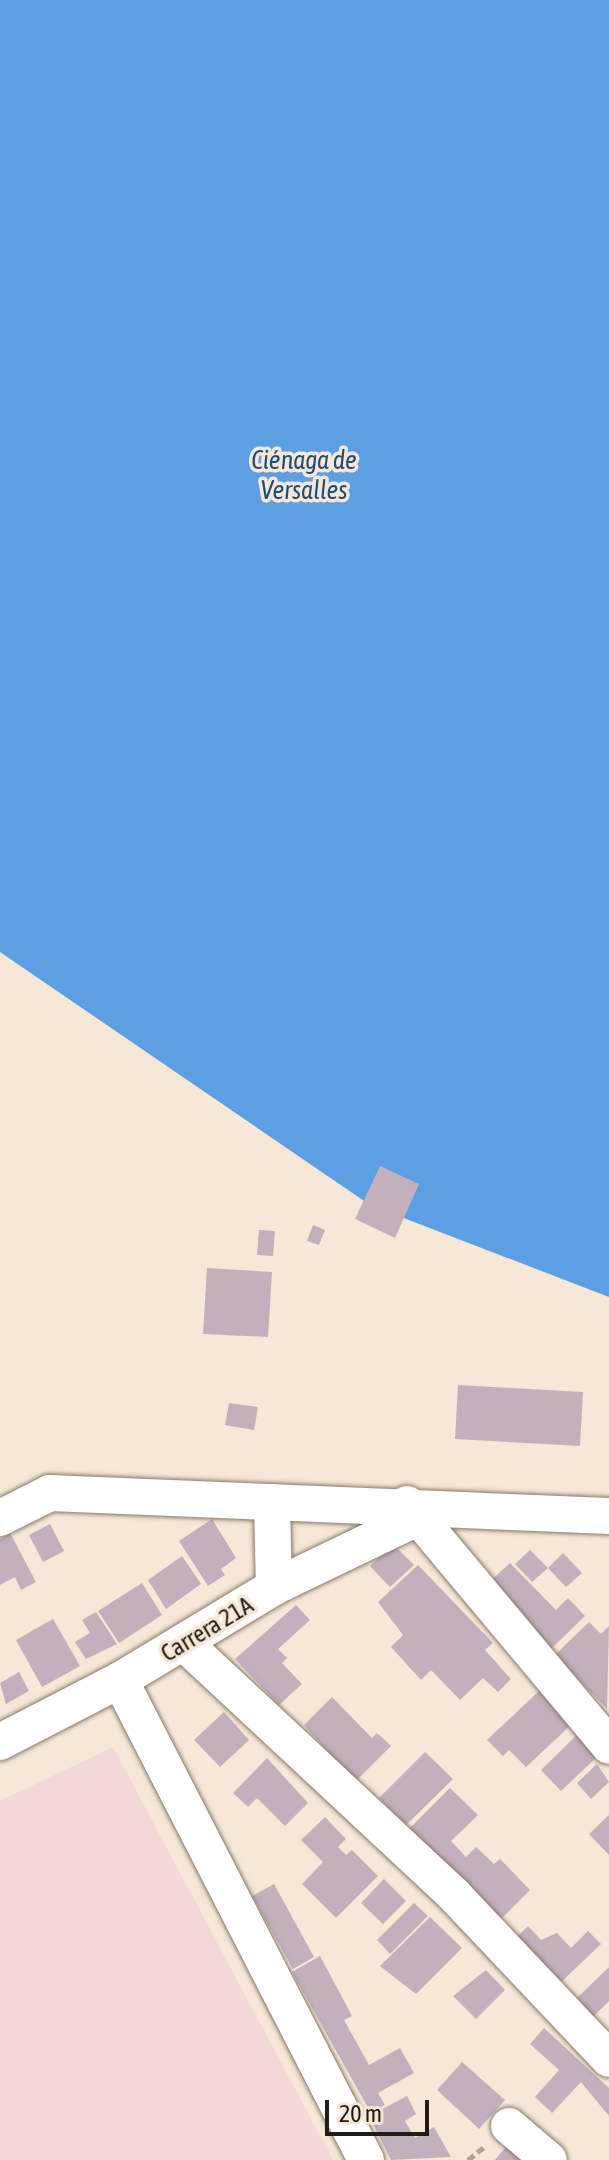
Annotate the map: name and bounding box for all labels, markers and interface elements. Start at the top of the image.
water label: Ciénaga de Versalles [251,445,357,506]
street label: Carrera 21A [156,1590,258,1668]
scale bar [329,2084,433,2134]
text: 20 m [339,2100,382,2127]

